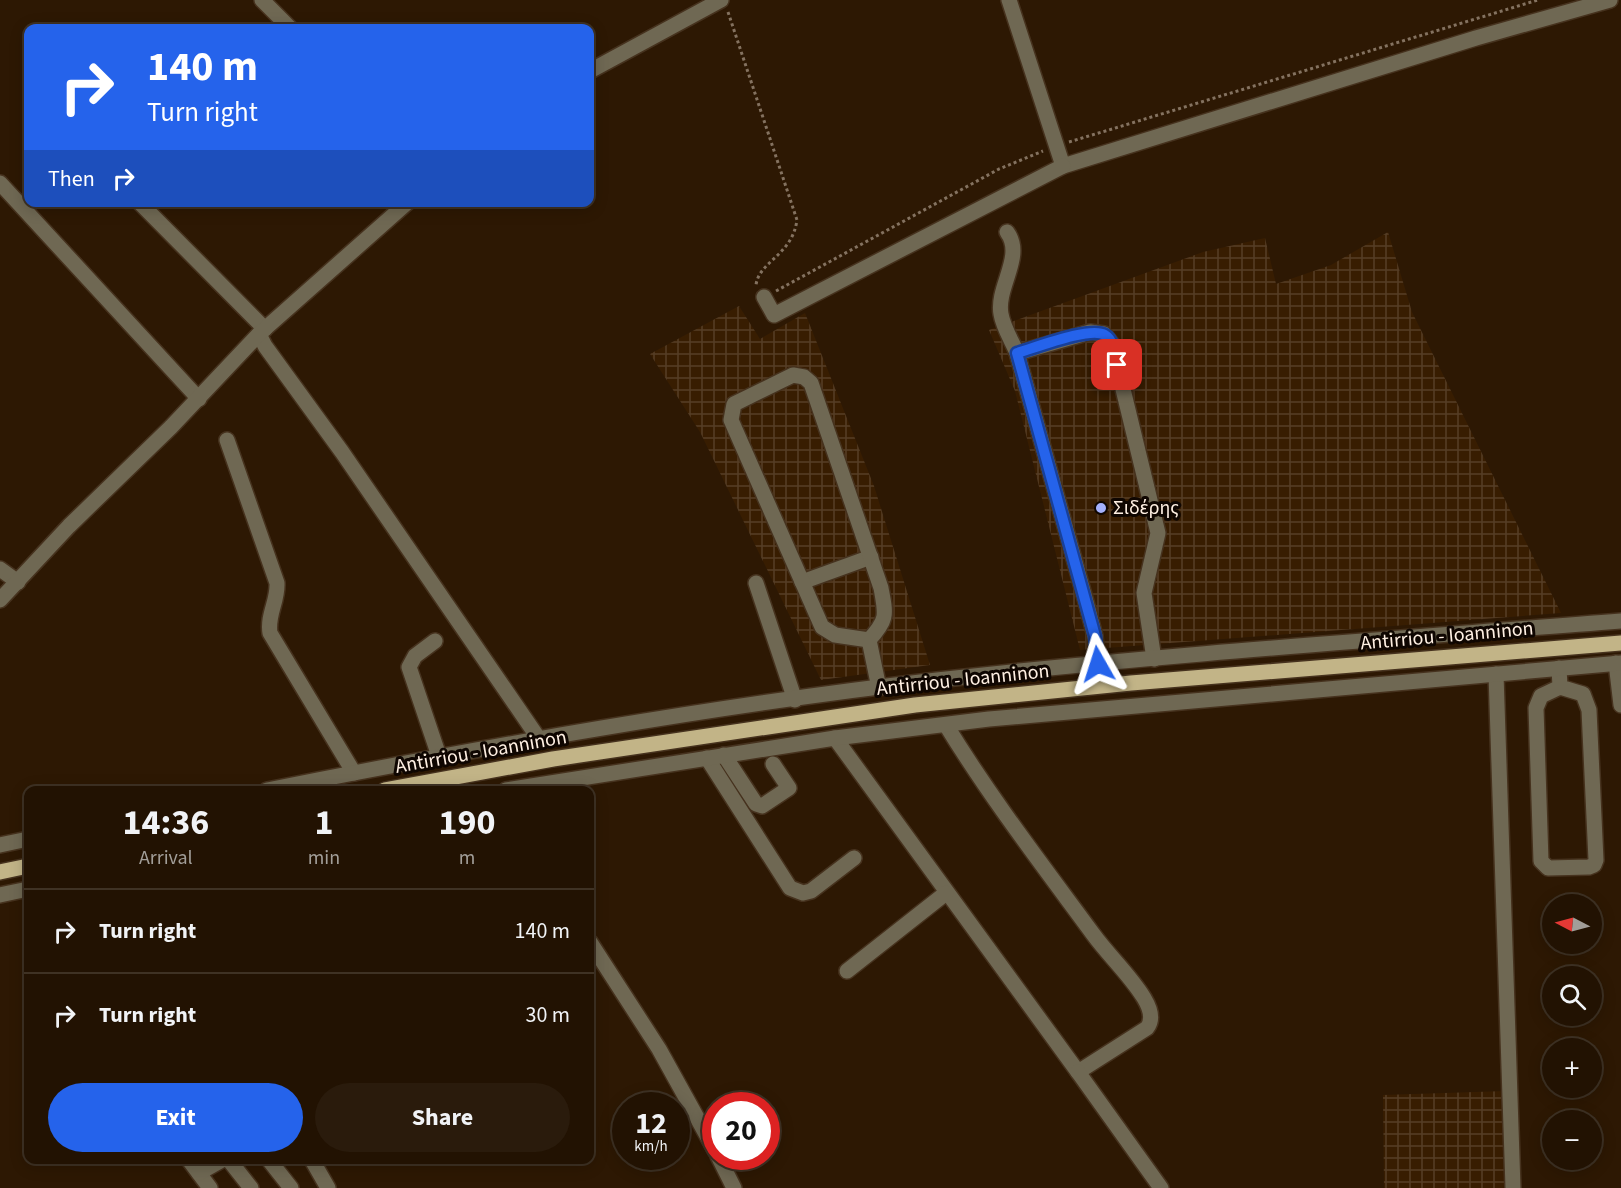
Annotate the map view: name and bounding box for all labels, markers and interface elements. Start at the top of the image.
text: 140 m [147,37,258,97]
icon: right [48,48,126,126]
text: Turn right [147,93,258,132]
icon: right [107,162,140,195]
text: Then [48,163,95,195]
pin [1091,339,1142,390]
icon: arrive [1100,348,1133,381]
place label: Σιδέρης [1113,494,1179,522]
marker: Σιδέρης [1094,501,1108,515]
street label: Antirriou - Ioanninon [1359,614,1535,658]
position arrow [1066,632,1130,696]
street label: Antirriou - Ioanninon [875,657,1051,703]
street label: Antirriou - Ioanninon [393,723,569,781]
text: 14:36 [122,797,209,848]
text: 1 [314,797,333,848]
text: 190 [439,797,496,848]
text: Arrival [139,844,193,872]
text: min [308,844,340,872]
text: m [459,844,475,872]
north arrow [1542,894,1602,954]
map controls [1542,894,1602,1170]
icon: right [48,915,81,948]
text: Turn right [99,915,196,947]
text: 140 m [515,915,570,947]
button: search [1542,966,1602,1026]
icon: right [48,999,81,1032]
text: Turn right [99,999,196,1031]
text: 30 m [525,999,570,1031]
button: + [1542,1038,1602,1098]
button: Exit [48,1083,303,1152]
button: Share [315,1083,570,1152]
speed limit sign: 20 [702,1092,780,1170]
text: 12 [635,1102,667,1145]
button: − [1542,1110,1602,1170]
text: km/h [634,1136,668,1157]

